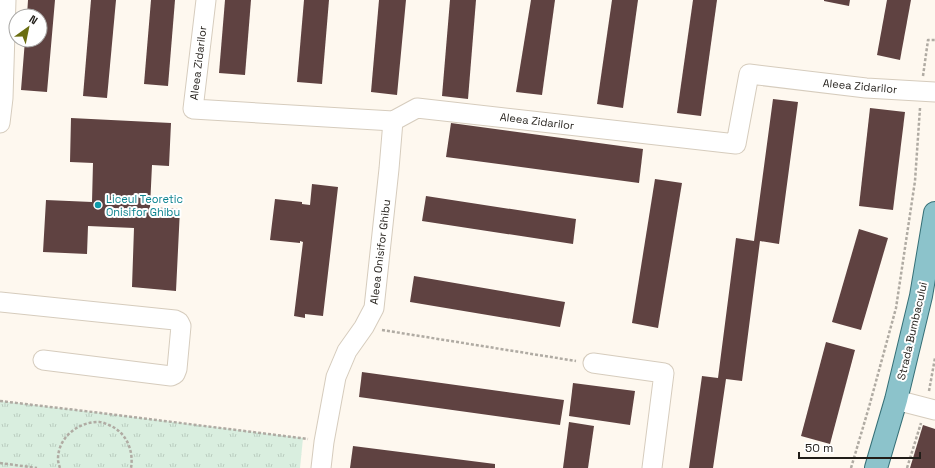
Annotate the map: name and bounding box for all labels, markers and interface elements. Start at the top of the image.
north arrow [8,8,48,48]
text: N [27,12,40,27]
street label: Aleea Zidarilor [186,25,210,101]
street label: Aleea Zidarilor [822,76,898,96]
street label: Aleea Zidarilor [499,109,575,133]
place label: Liceul Teoretic Onisifor Ghibu [106,192,183,219]
street label: Aleea Onisifor Ghibu [367,199,393,305]
marker: Liceul Teoretic Onisifor Ghibu [93,200,103,210]
street label: Strada Bumbacului [894,280,930,381]
scale bar [799,434,920,460]
text: 50 m [805,440,833,456]

